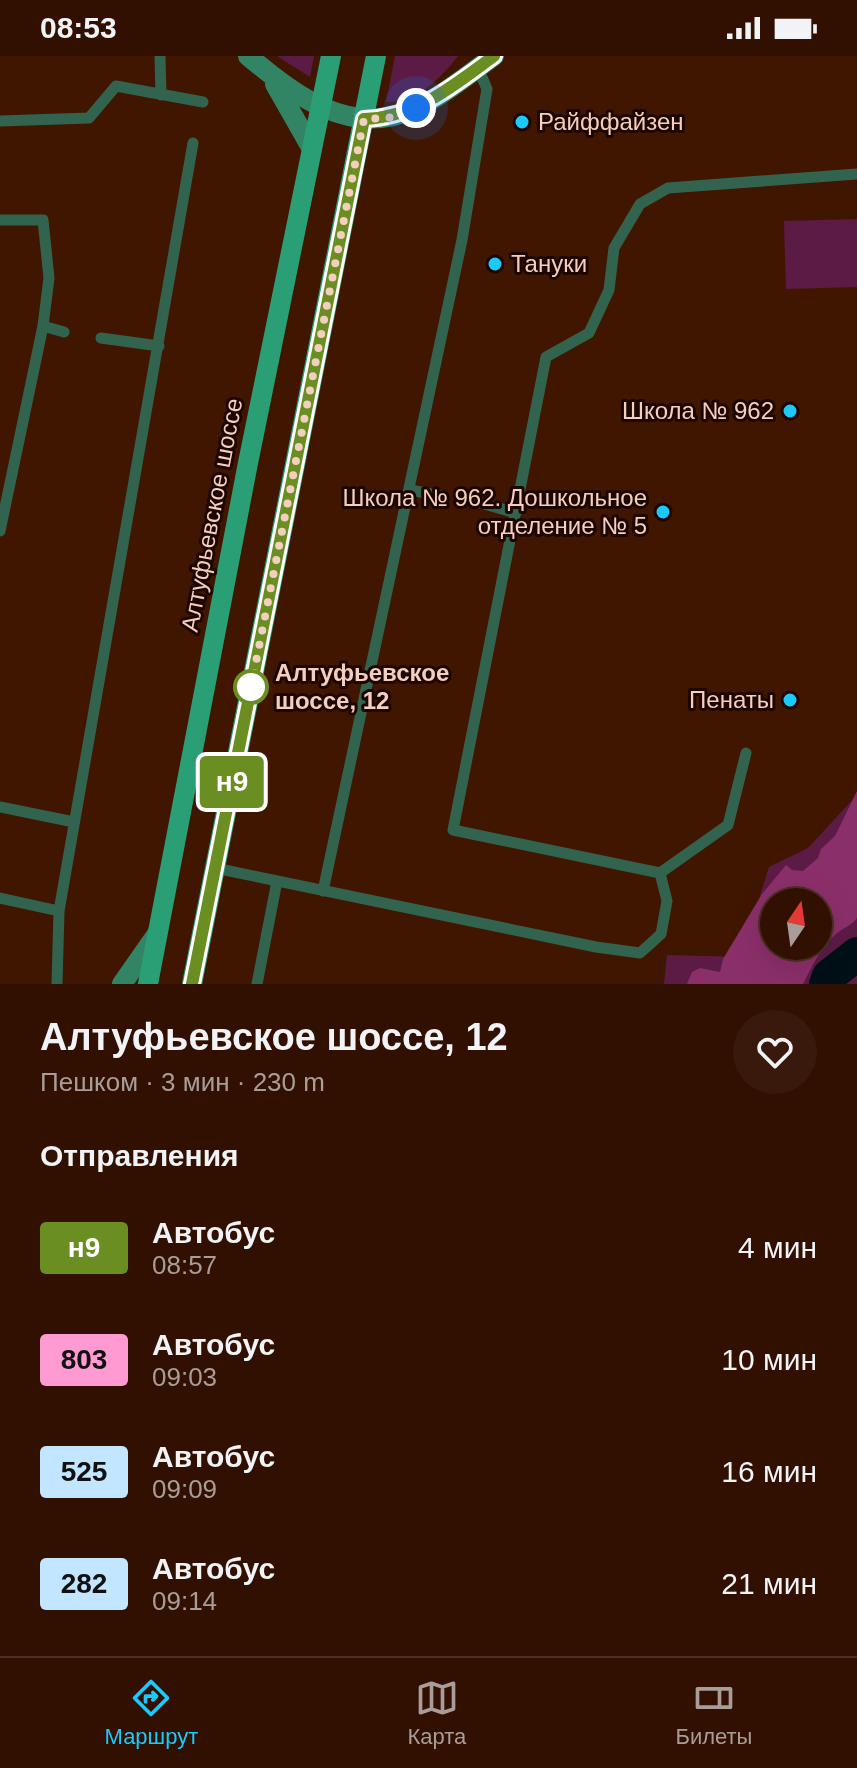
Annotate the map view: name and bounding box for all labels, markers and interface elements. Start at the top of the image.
text: 08:53 [40,11,117,44]
your location [396,88,436,128]
place label: Райффайзен [538,108,684,135]
marker: Райффайзен [513,113,531,131]
place label: Тануки [511,250,587,277]
marker: Тануки [486,255,504,273]
street label: Алтуфьевское шоссе [176,396,247,634]
place label: Школа № 962 [622,397,774,424]
marker: Школа № 962 [781,402,799,420]
place label: Школа № 962. Дошкольное отделение № 5 [342,484,647,539]
marker: Школа № 962. Дошкольное отделение № 5 [654,503,672,521]
place label: Алтуфьевское шоссе, 12 [275,659,449,714]
marker: Алтуфьевское шоссе, 12 [234,670,268,704]
place label: Пенаты [689,686,774,713]
marker: Пенаты [781,691,799,709]
line badge: н9 [196,756,268,808]
text: н9 [216,766,248,797]
north arrow [760,888,832,960]
map controls [760,888,832,960]
button: heart [733,1010,817,1094]
text: Алтуфьевское шоссе, 12 [40,1016,508,1058]
text: Пешком · 3 мин · 230 m [40,1067,325,1097]
text: Отправления [40,1139,239,1172]
text: Автобус [152,1216,275,1249]
text: 4 мин [738,1231,817,1264]
text: н9 [68,1232,100,1263]
text: 08:57 [152,1250,217,1280]
text: Автобус [152,1328,275,1361]
text: 10 мин [721,1343,817,1376]
text: 803 [61,1344,107,1375]
text: 09:03 [152,1362,217,1392]
text: Автобус [152,1440,275,1473]
text: 16 мин [721,1455,817,1488]
text: 525 [61,1456,107,1487]
text: 09:09 [152,1474,217,1504]
text: Автобус [152,1552,275,1585]
text: 21 мин [721,1567,817,1600]
text: 282 [61,1568,107,1599]
text: 09:14 [152,1586,217,1616]
tab: Маршрут [105,1676,198,1750]
tab: Карта [407,1676,466,1750]
tab: Билеты [675,1676,752,1750]

